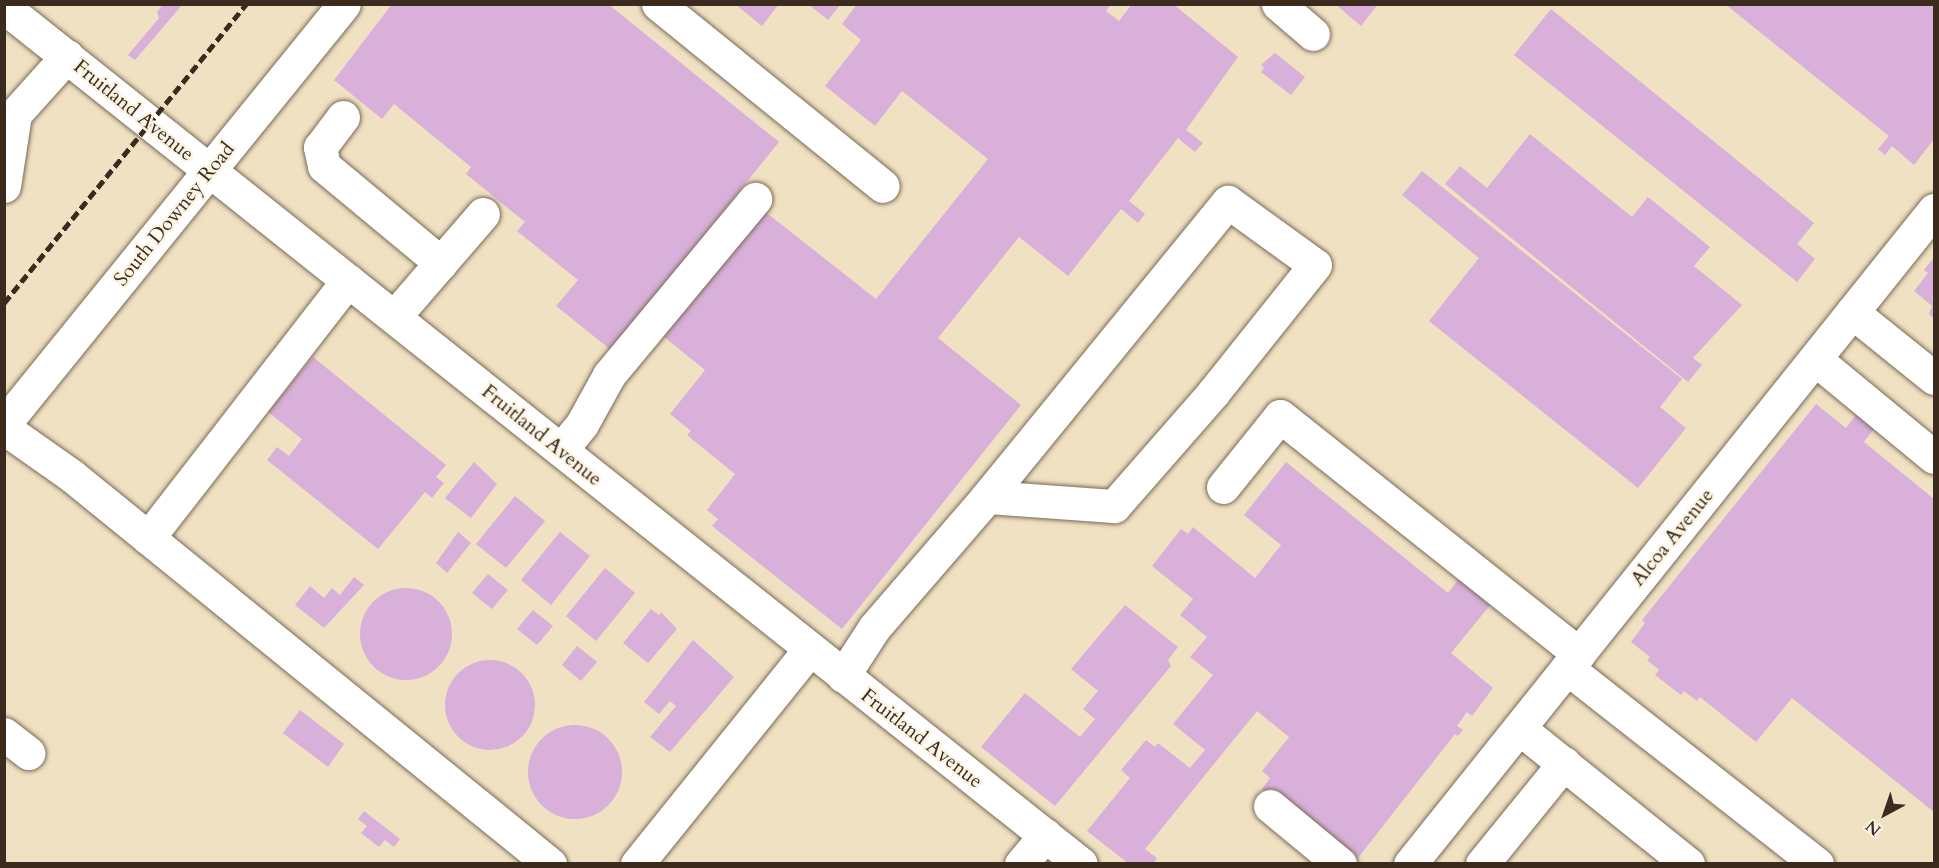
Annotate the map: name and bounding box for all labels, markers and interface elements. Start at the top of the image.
street label: Fruitland Avenue [69,54,199,166]
street label: South Downey Road [109,137,239,291]
street label: Fruitland Avenue [477,379,607,491]
street label: Alcoa Avenue [1626,484,1718,590]
street label: Fruitland Avenue [856,683,988,793]
north arrow [1855,784,1915,844]
text: N [1861,815,1886,841]

